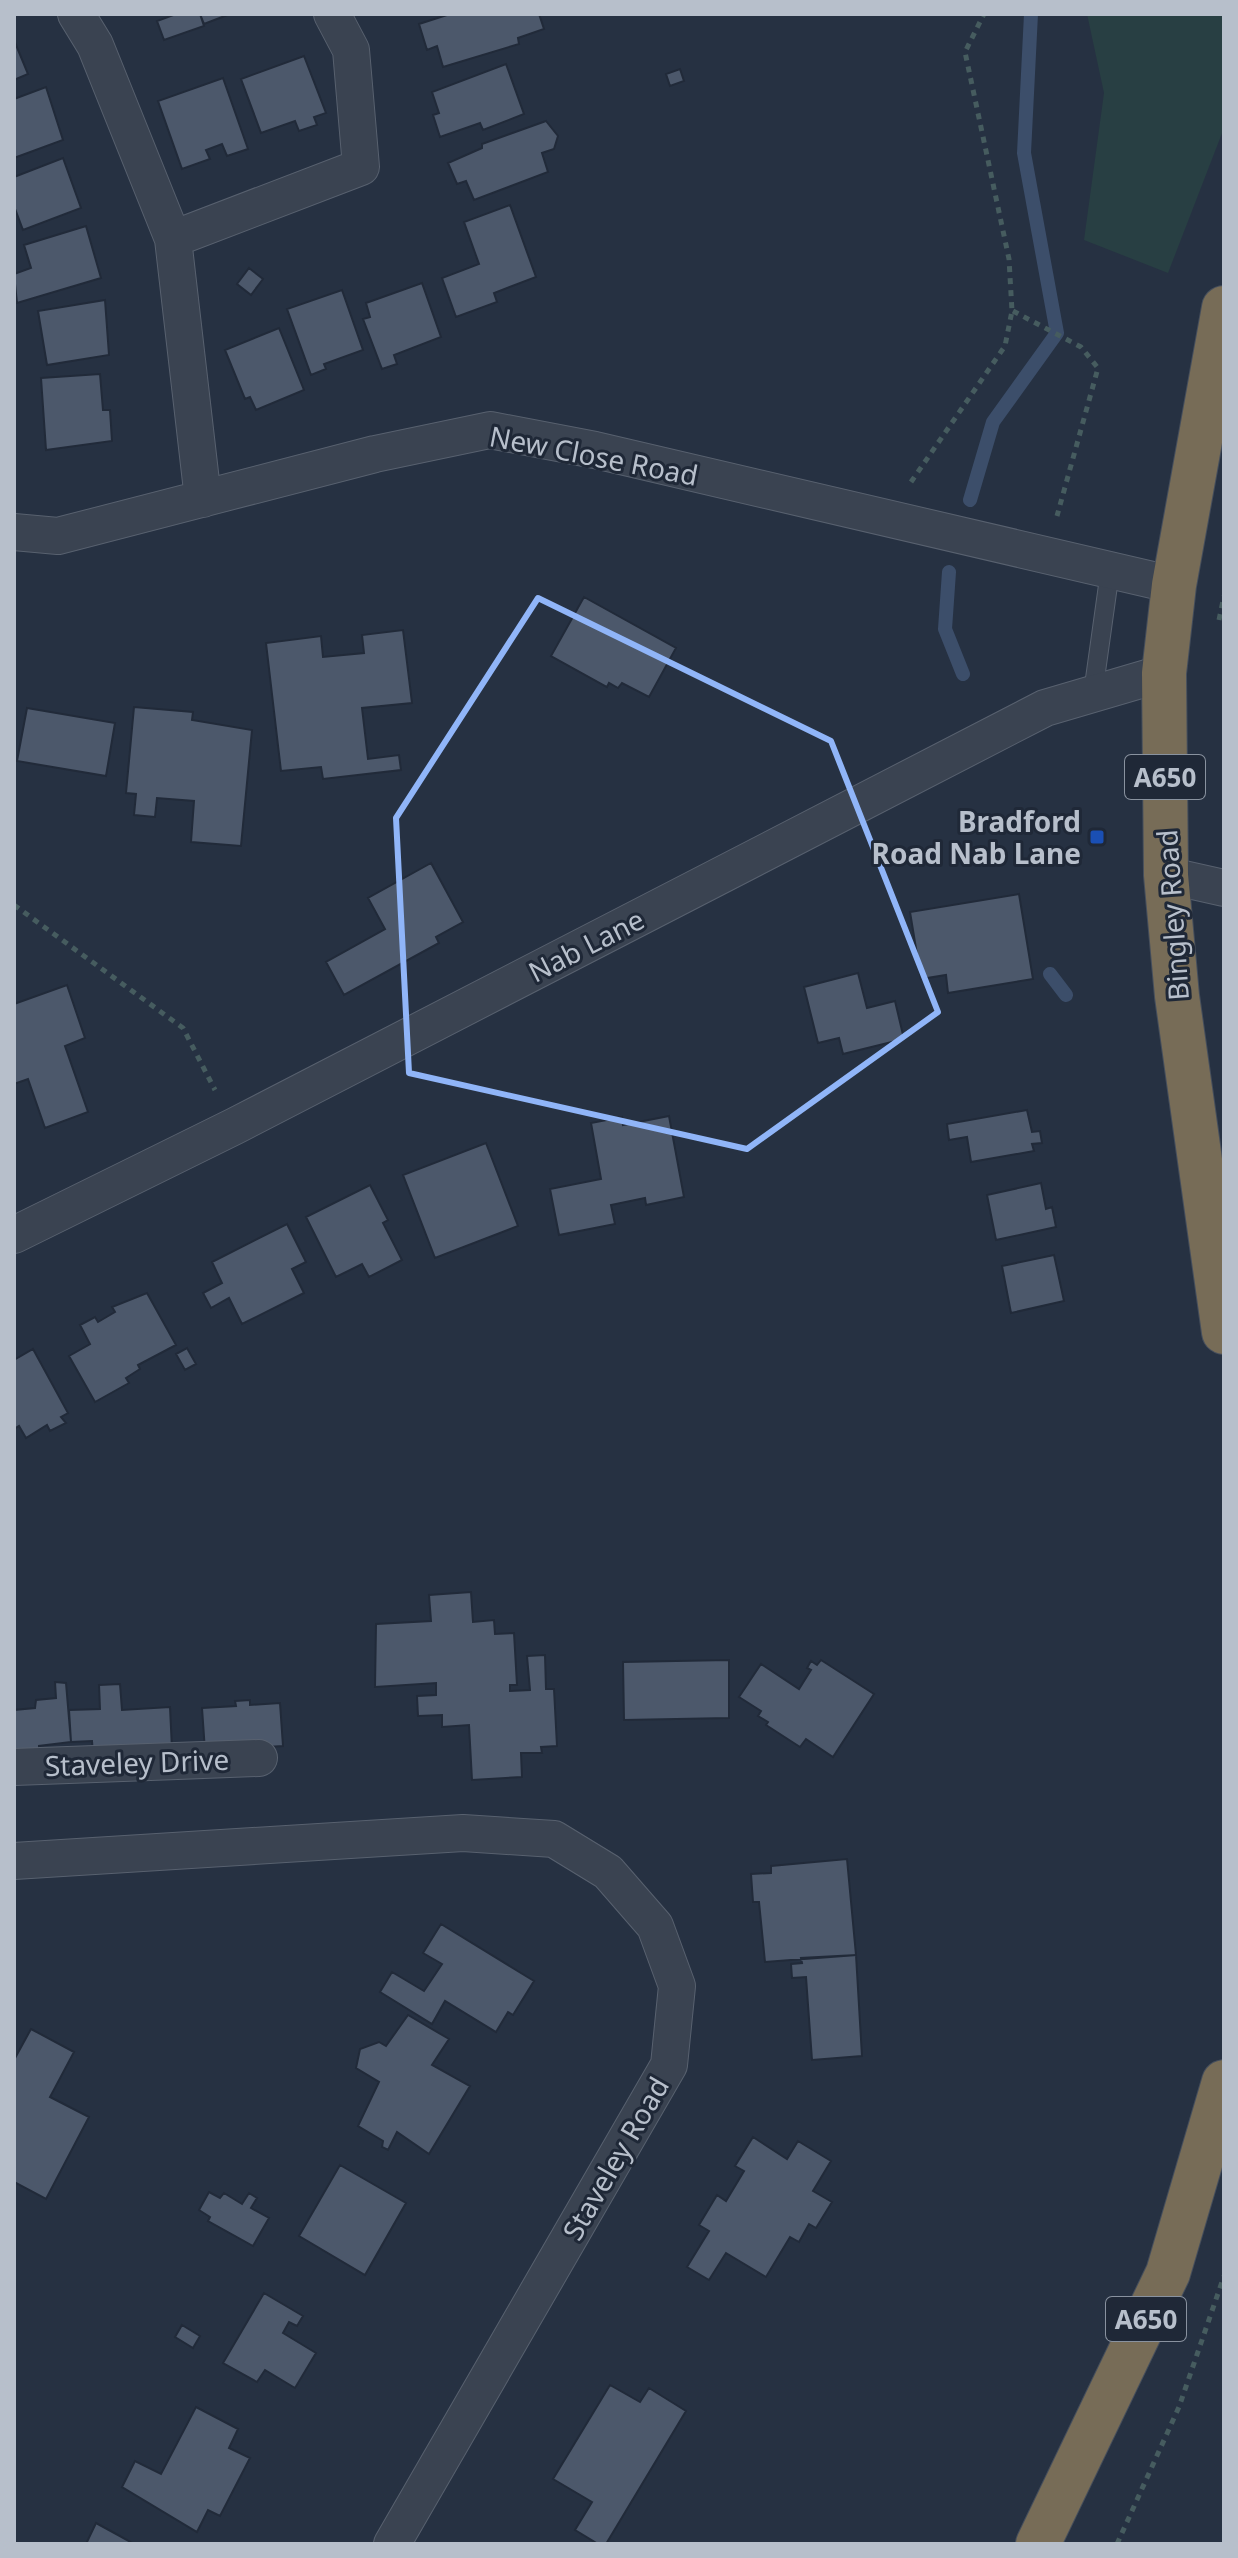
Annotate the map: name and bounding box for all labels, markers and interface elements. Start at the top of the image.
street label: New Close Road [487,416,701,494]
road number: A650 [1125,755,1205,799]
place label: Bradford Road Nab Lane [872,802,1081,872]
marker: Bradford Road Nab Lane [1088,828,1106,846]
street label: Bingley Road [1147,828,1197,1002]
street label: Nab Lane [522,900,650,990]
street label: Staveley Drive [44,1740,230,1784]
street label: Staveley Road [553,2069,677,2247]
road number: A650 [1106,2297,1186,2341]

